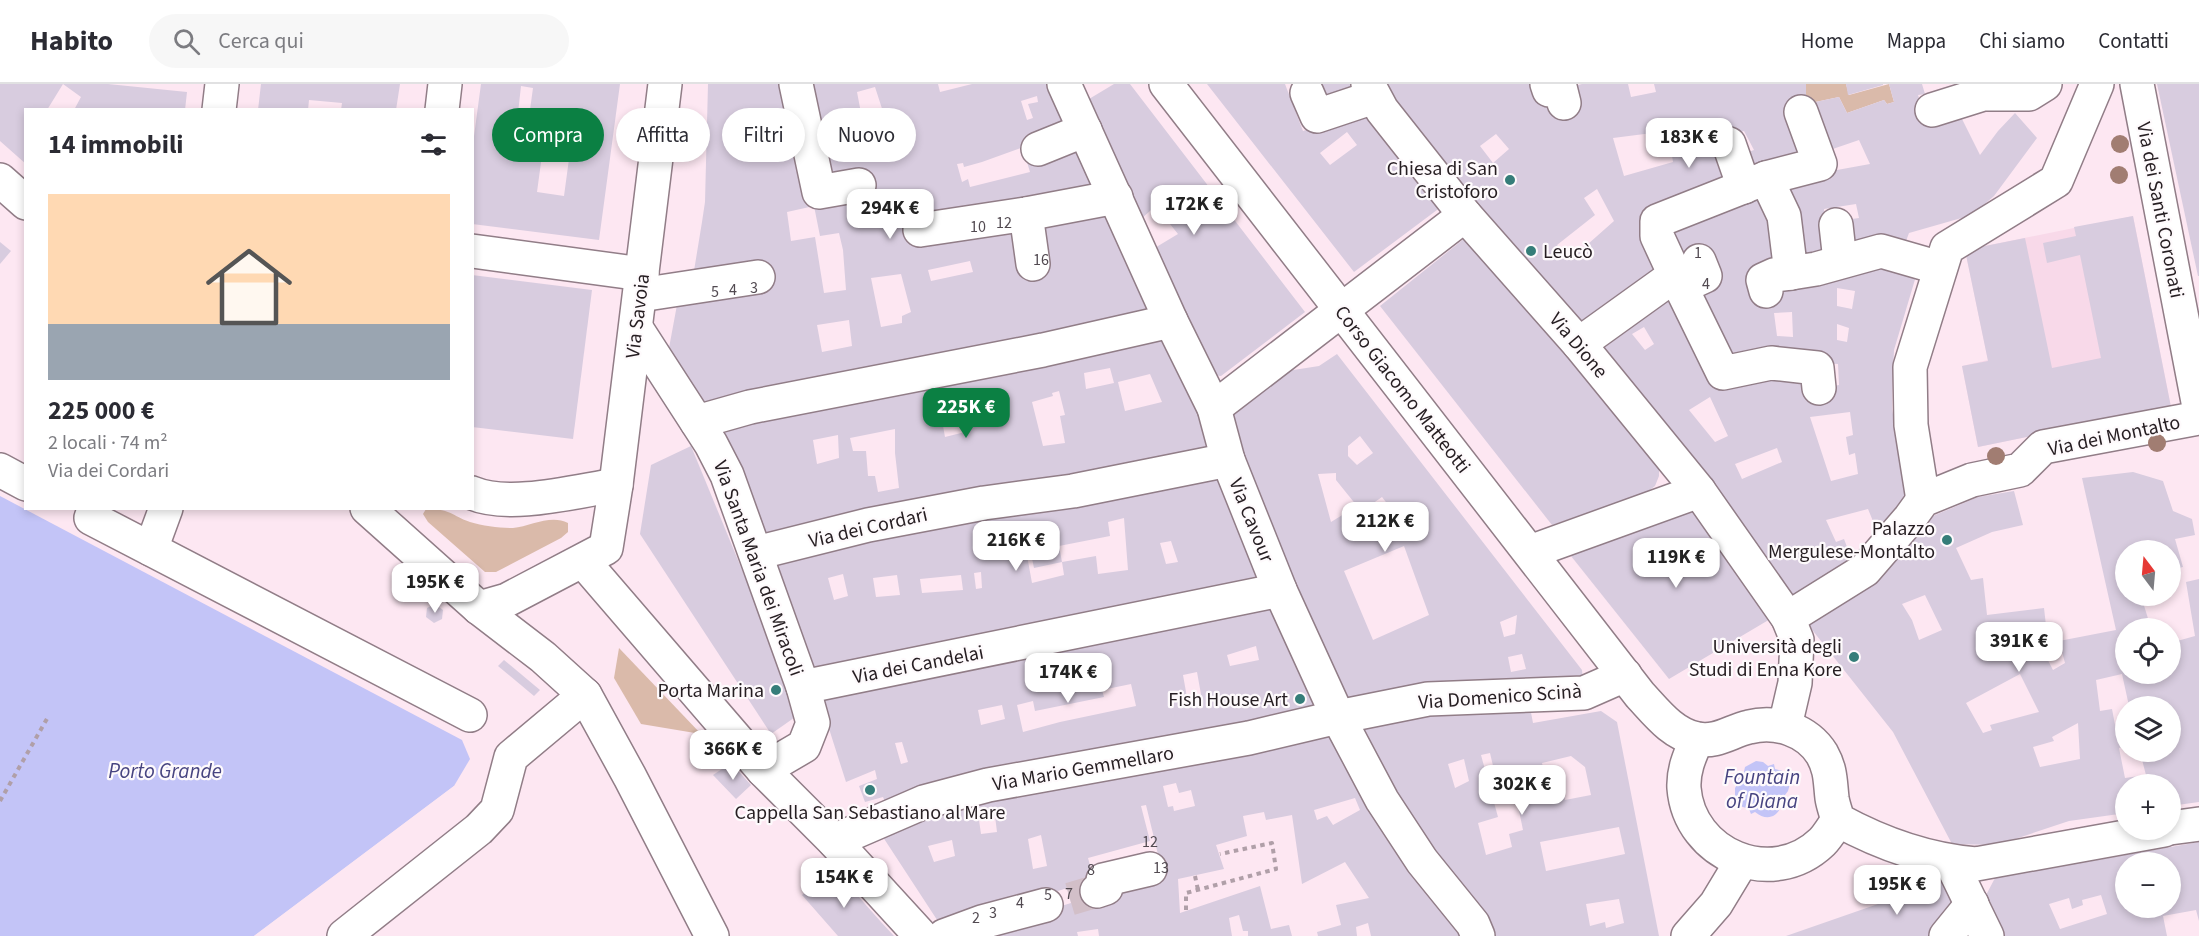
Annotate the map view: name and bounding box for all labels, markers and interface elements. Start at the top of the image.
search box [149,14,569,68]
text: Habito [30,21,113,61]
icon: search [170,25,203,58]
text: Cerca qui [218,25,304,57]
text: Home [1801,26,1854,56]
text: Mappa [1887,26,1946,56]
text: Chi siamo [1979,26,2065,56]
text: Contatti [2098,26,2169,56]
chip: Compra [492,108,604,162]
chip: Affitta [616,108,710,162]
chip: Filtri [722,108,805,162]
chip: Nuovo [817,108,916,162]
pin: 183K € [1640,118,1738,169]
street label: Via dei Santi Coronati [2129,120,2191,301]
text: 183K € [1660,123,1718,151]
text: 14 immobili [48,126,184,163]
icon: filters [417,128,450,161]
place label: Chiesa di San Cristoforo [1387,155,1498,206]
marker: Chiesa di San Cristoforo [1503,173,1517,187]
pin: 172K € [1145,185,1243,236]
pin: 294K € [841,189,939,240]
text: 172K € [1165,190,1223,218]
text: 294K € [861,194,919,222]
house number: 12 [996,212,1012,234]
house number: 10 [970,216,986,238]
icon: home [195,233,303,341]
place label: Leucò [1543,238,1593,266]
house number: 1 [1694,242,1702,264]
marker: Leucò [1524,244,1538,258]
house number: 16 [1033,249,1049,271]
street label: Via Savoia [619,272,657,360]
house number: 4 [1702,273,1710,295]
house number: 3 [750,277,758,299]
house number: 4 [729,279,737,301]
house number: 5 [711,281,719,303]
street label: Corso Giacomo Matteotti [1328,300,1477,480]
street label: Via Dione [1542,307,1614,385]
pin: 225K € [917,388,1015,439]
text: 225 000 € [48,392,155,429]
text: 225K € [937,393,995,421]
street label: Via dei Montalto [2046,408,2183,464]
text: 2 locali · 74 m² [48,429,168,457]
text: Via dei Cordari [48,457,169,485]
street label: Via Santa Maria dei Miracoli [706,457,810,680]
street label: Via Cavour [1221,474,1281,567]
street label: Via dei Cordari [806,501,930,555]
pin: 212K € [1336,502,1434,553]
text: 212K € [1356,507,1414,535]
place label: Palazzo Mergulese-Montalto [1768,515,1935,566]
pin: 216K € [967,521,1065,572]
text: 216K € [987,526,1045,554]
marker: Palazzo Mergulese-Montalto [1940,533,1954,547]
pin: 119K € [1627,538,1725,589]
north arrow [2115,540,2181,606]
map controls [2115,540,2181,918]
text: 119K € [1647,543,1705,571]
pin: 195K € [386,563,484,614]
text: 195K € [406,568,464,596]
button: locate [2115,618,2181,684]
pin: 391K € [1970,622,2068,673]
text: 391K € [1990,627,2048,655]
place label: Università degli Studi di Enna Kore [1689,633,1842,684]
street label: Via dei Candelai [850,639,986,691]
marker: Università degli Studi di Enna Kore [1847,650,1861,664]
pin: 174K € [1019,653,1117,704]
text: 174K € [1039,658,1097,686]
place label: Porta Marina [657,677,764,705]
street label: Via Domenico Scinà [1417,677,1583,717]
marker: Porta Marina [769,683,783,697]
place label: Fish House Art [1168,686,1288,714]
marker: Fish House Art [1293,692,1307,706]
button: layers [2115,696,2181,762]
pin: 366K € [684,730,782,781]
text: 366K € [704,735,762,763]
street label: Via Mario Gemmellaro [990,739,1176,799]
water label: Porto Grande [108,756,222,786]
water label: Fountain of Diana [1724,762,1800,816]
pin: 302K € [1473,765,1571,816]
text: 302K € [1493,770,1551,798]
button: + [2115,774,2181,840]
marker: Cappella San Sebastiano al Mare [863,783,877,797]
place label: Cappella San Sebastiano al Mare [734,799,1006,827]
house number: 12 [1142,831,1158,853]
button: − [2115,852,2181,918]
house number: 13 [1153,857,1169,879]
pin: 154K € [795,858,893,909]
house number: 8 [1087,859,1095,881]
text: 154K € [815,863,873,891]
pin: 195K € [1848,865,1946,916]
text: 195K € [1868,870,1926,898]
house number: 7 [1065,883,1073,905]
house number: 5 [1044,884,1052,906]
house number: 4 [1016,892,1024,914]
house number: 3 [989,902,997,924]
house number: 2 [972,907,980,929]

